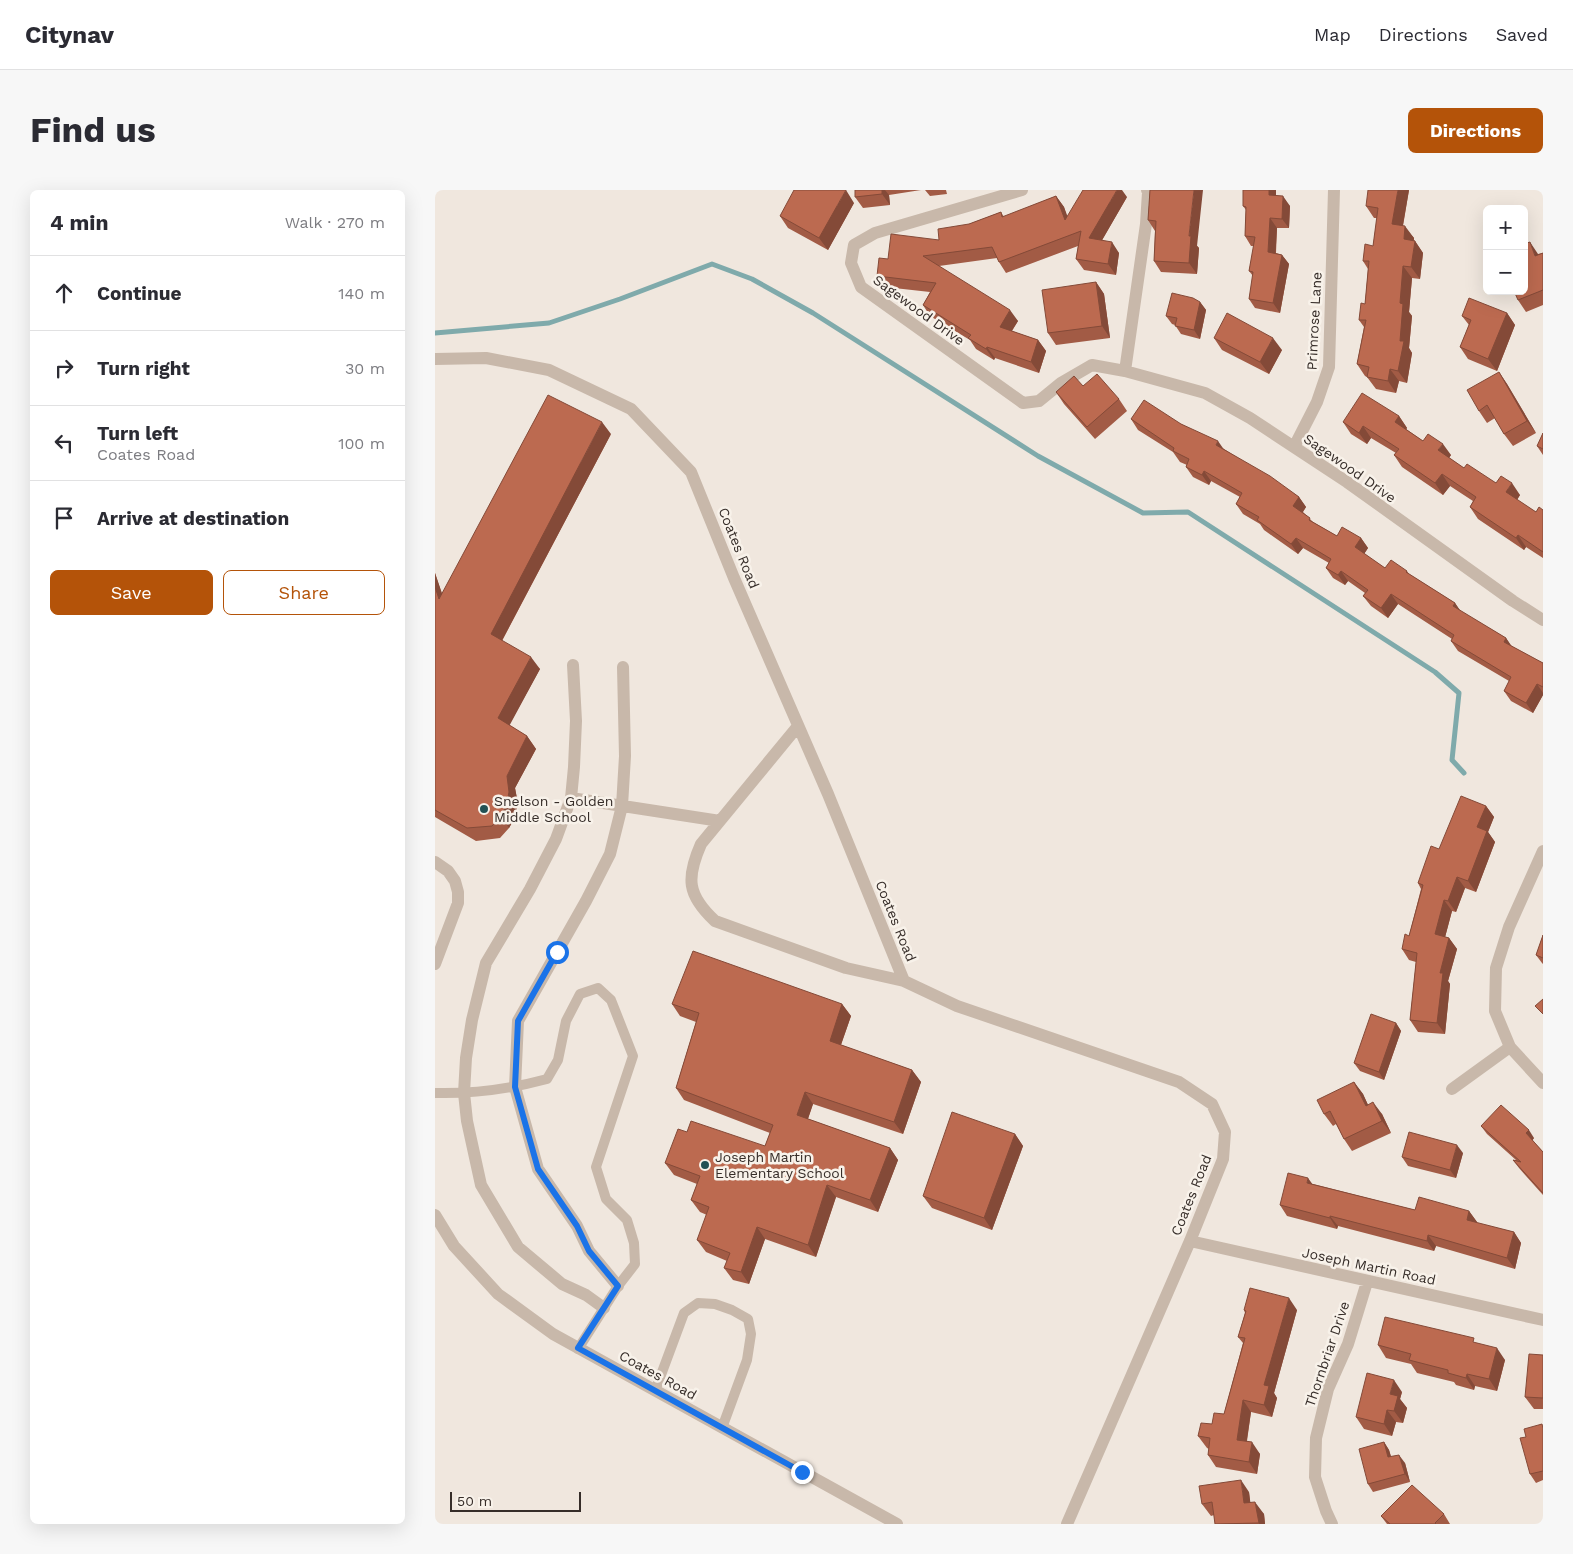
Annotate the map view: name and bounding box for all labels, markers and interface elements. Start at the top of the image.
text: Citynav [25,21,114,49]
text: Map [1314,24,1351,45]
text: Directions [1379,24,1468,45]
text: Saved [1496,24,1548,45]
button: Directions [1408,108,1543,153]
text: Find us [30,109,156,151]
map controls [1483,205,1528,295]
button: + [1483,205,1528,250]
text: 4 min [50,210,108,235]
text: Walk · 270 m [285,213,385,232]
button: − [1483,250,1528,295]
street label: Primrose Lane [1303,271,1325,371]
street label: Sagewood Drive [870,272,968,348]
icon: ahead [50,279,78,307]
text: Continue [97,282,181,305]
text: 140 m [338,284,385,303]
icon: right [50,354,78,382]
text: Turn right [97,357,190,380]
text: 30 m [345,359,385,378]
text: Turn left [97,422,178,445]
icon: left [50,429,78,457]
street label: Sagewood Drive [1301,430,1399,506]
text: 100 m [338,434,385,453]
text: Coates Road [97,445,195,464]
icon: arrive [50,504,78,532]
street label: Coates Road [715,505,763,591]
text: Arrive at destination [97,507,289,530]
button: Save [50,570,213,615]
button: Share [223,570,385,615]
place label: Snelson - Golden Middle School [494,793,613,825]
marker: Snelson - Golden Middle School [478,803,490,815]
street label: Coates Road [872,878,920,964]
route start [546,941,569,964]
place label: Joseph Martin Elementary School [715,1149,845,1181]
street label: Coates Road [1167,1152,1215,1238]
marker: Joseph Martin Elementary School [699,1159,711,1171]
street label: Joseph Martin Road [1301,1244,1437,1288]
street label: Thornbriar Drive [1301,1299,1353,1409]
street label: Coates Road [617,1347,699,1403]
route end [791,1461,814,1484]
scale bar [450,1489,581,1512]
text: 50 m [457,1493,492,1509]

